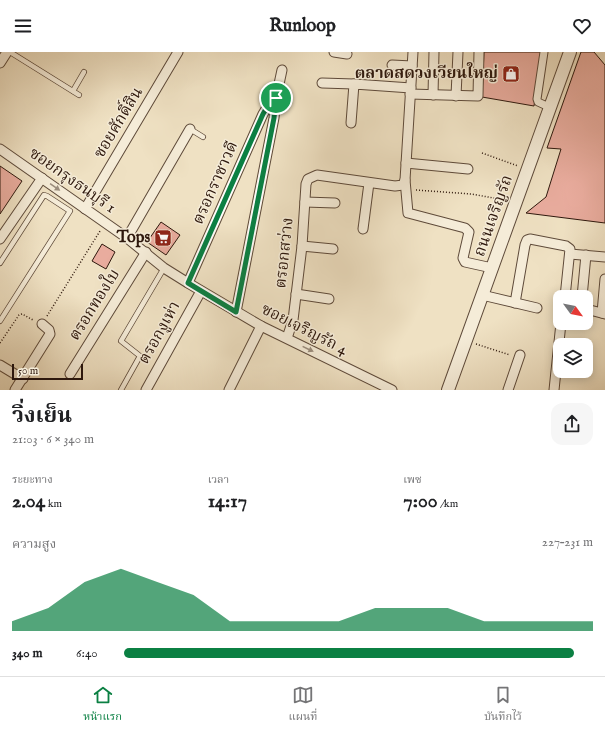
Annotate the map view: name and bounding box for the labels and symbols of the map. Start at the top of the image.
place label: ตลาดสดวงเวียนใหญ่ [355,62,498,84]
shop icon: ตลาดสดวงเวียนใหญ่ [501,64,521,84]
pin [259,81,293,115]
street label: ซอยศักดิ์สิน [88,82,148,162]
street label: ตรอกราชาวดี [189,138,243,228]
street label: ซอยกรุงธนบุรี 1 [25,144,119,218]
street label: ถนนเจริญรัถ [470,173,518,259]
one-way arrow [50,183,60,191]
street label: ตรอกสว่าง [271,217,299,289]
place label: Tops [116,228,150,248]
supermarket icon: Tops [153,228,173,248]
street label: ตรอกทองใบ [63,264,125,345]
north arrow [553,290,593,330]
street label: ตรอกงูเห่า [135,298,185,368]
street label: ซอยเจริญรัถ 4 [257,300,351,360]
one-way arrow [302,346,313,352]
scale bar [12,362,83,381]

